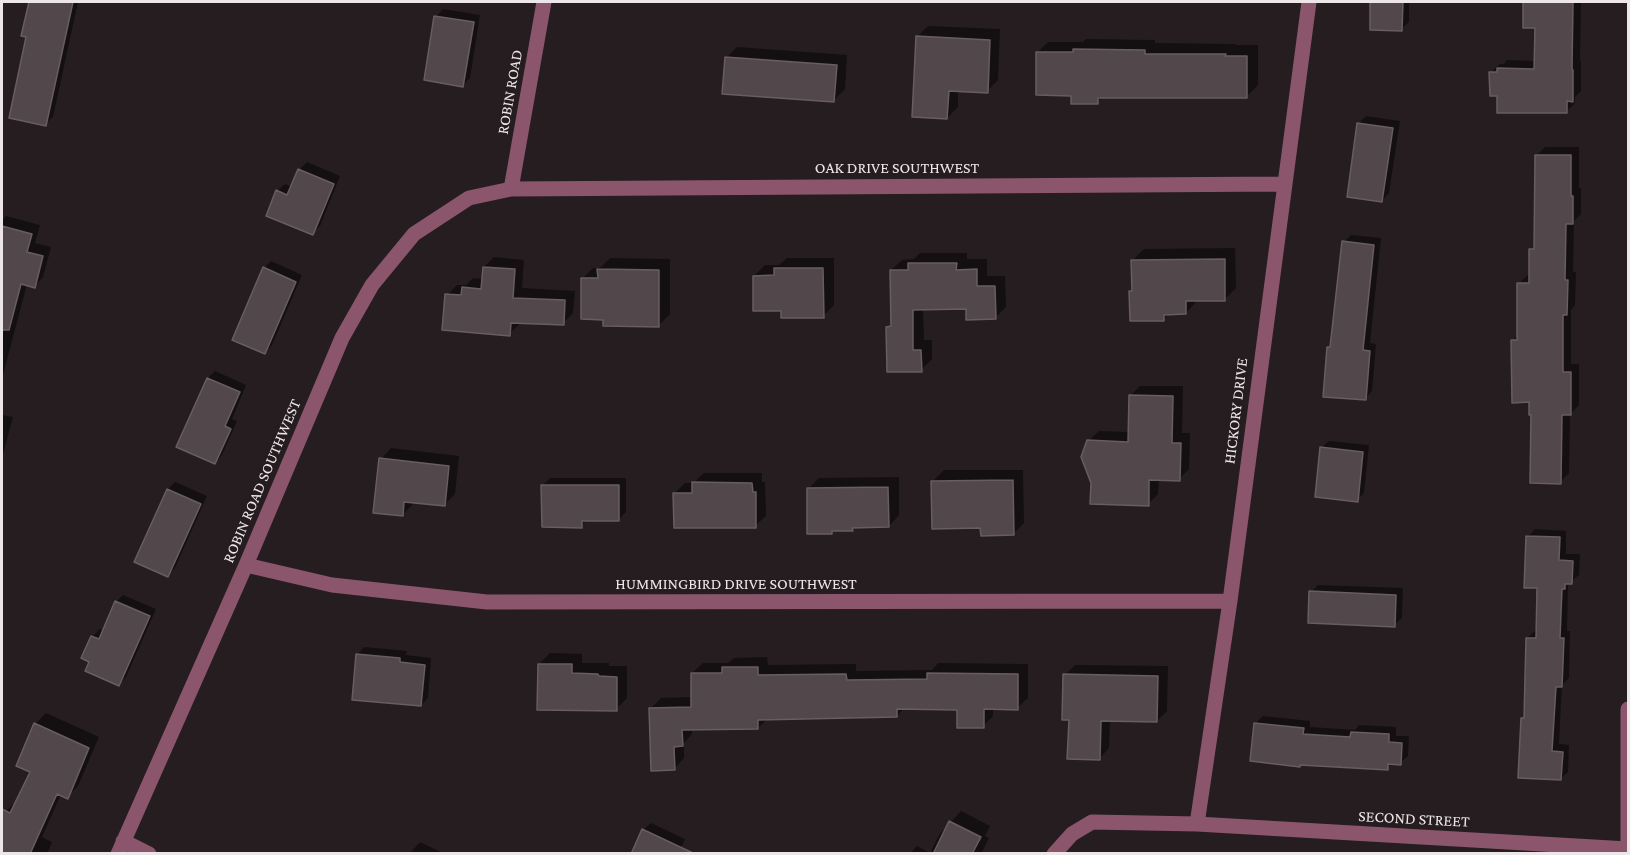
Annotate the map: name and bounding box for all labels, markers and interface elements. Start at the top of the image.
street label: ROBIN ROAD [493,48,527,136]
street label: OAK DRIVE SOUTHWEST [815,158,979,178]
street label: HICKORY DRIVE [1220,357,1252,465]
street label: ROBIN ROAD SOUTHWEST [219,396,305,566]
street label: HUMMINGBIRD DRIVE SOUTHWEST [615,574,857,594]
street label: SECOND STREET [1358,806,1470,832]

